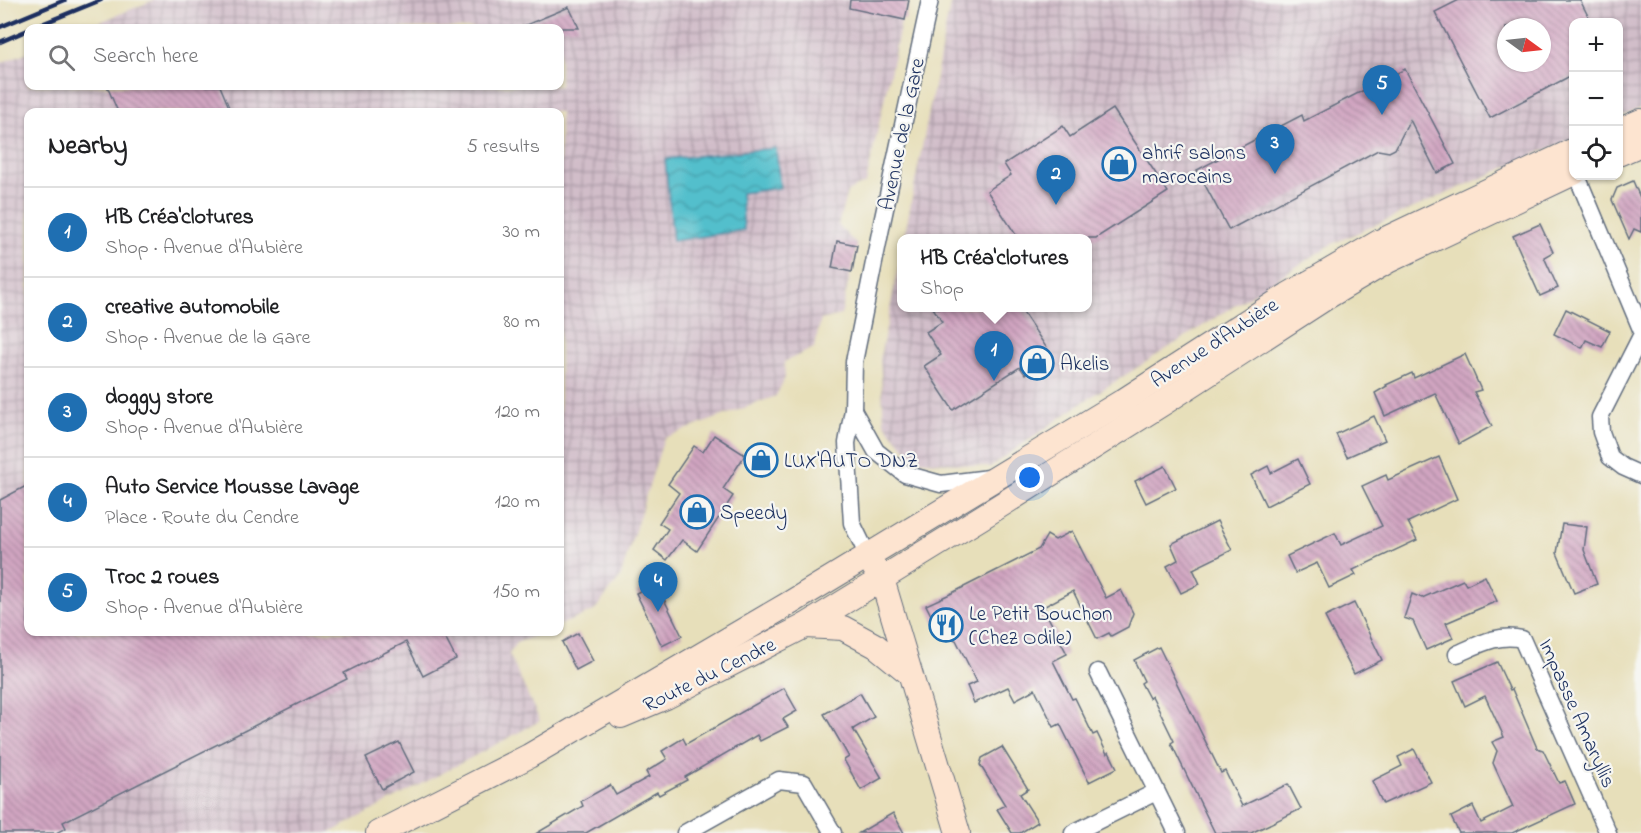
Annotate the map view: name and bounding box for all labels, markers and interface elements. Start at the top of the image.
north arrow [1497,18,1551,72]
map controls [1569,18,1623,180]
button: + [1569,18,1623,72]
search box [24,24,564,90]
icon: search [45,41,78,74]
text: Search here [93,41,198,73]
street label: Avenue de la Gare [872,55,934,213]
pin: 5 [1362,66,1402,115]
button: − [1569,72,1623,126]
pin: 3 [1256,124,1294,174]
button: locate [1569,126,1623,180]
text: Nearby [48,128,127,166]
text: 5 results [467,133,540,162]
place label: ahrif salons marocains [1142,139,1246,193]
shop icon: ahrif salons marocains [1101,146,1137,182]
pin: 2 [1036,156,1076,205]
text: HB Créa'clotures [105,202,254,234]
text: 1 [64,218,71,247]
text: 30 m [503,218,540,247]
text: Shop · Avenue d'Aubière [105,234,303,263]
popup [897,234,1092,312]
text: HB Créa'clotures [920,243,1069,275]
text: Shop [920,275,964,304]
street label: Avenue d'Aubière [1145,291,1285,396]
text: creative automobile [105,292,279,324]
text: 2 [63,308,72,337]
text: 80 m [503,308,540,337]
text: Shop · Avenue de la Gare [105,324,311,353]
pin: 1 [974,332,1014,381]
shop icon: Akelis [1019,345,1055,381]
place label: Akelis [1060,350,1110,380]
text: doggy store [105,382,213,414]
text: 3 [63,398,72,427]
text: 120 m [495,398,540,427]
text: Shop · Avenue d'Aubière [105,414,303,443]
shop icon: LUX'AUTO DNZ [743,442,779,478]
place label: LUX'AUTO DNZ [784,447,918,477]
your location [1015,463,1044,492]
text: Auto Service Mousse Lavage [105,472,359,504]
text: 4 [63,488,72,517]
text: 120 m [495,488,540,517]
shop icon: Speedy [679,494,715,530]
place label: Speedy [720,499,787,531]
text: Place · Route du Cendre [105,504,299,533]
text: Troc 2 roues [105,562,219,594]
pin: 4 [638,562,678,612]
text: 5 [62,578,73,607]
text: 150 m [493,578,540,607]
text: Shop · Avenue d'Aubière [105,594,303,623]
place label: Le Petit Bouchon (Chez Odile) [969,600,1112,654]
restaurant icon: Le Petit Bouchon (Chez Odile) [928,607,964,643]
street label: Route du Cendre [638,630,782,721]
street label: Impasse Amaryllis [1528,634,1622,794]

